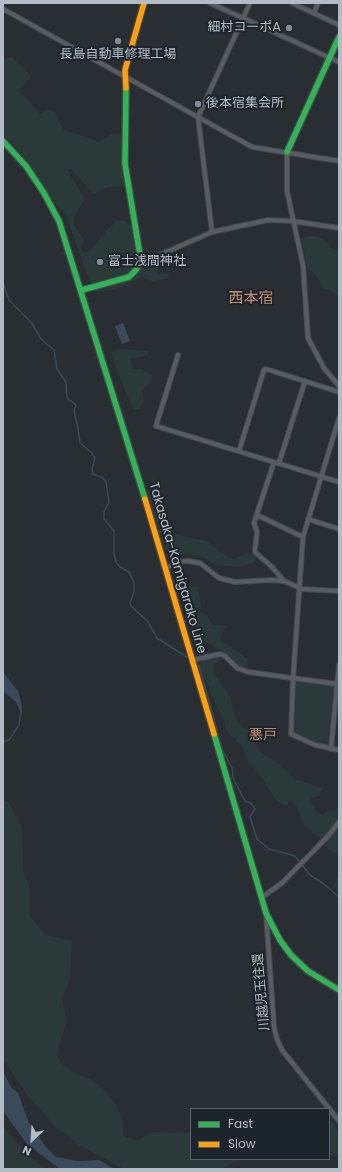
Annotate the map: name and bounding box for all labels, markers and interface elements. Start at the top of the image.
place label: 細村コーポA [207,20,281,36]
marker: 細村コーポA [284,23,294,33]
marker: 長島自動車修理工場 [113,36,123,46]
place label: 長島自動車修理工場 [60,47,176,63]
place label: 後本宿集会所 [206,96,284,112]
marker: 後本宿集会所 [193,99,203,109]
place label: 富士浅間神社 [108,254,186,270]
marker: 富士浅間神社 [95,257,105,267]
district label: 西本宿 [229,290,273,308]
street label: Takasaka-Kamigarako Line [145,480,209,656]
district label: 悪戸 [249,727,277,743]
street label: 川越児玉往還 [251,952,273,1032]
legend [190,1108,330,1160]
text: Fast [228,1115,253,1132]
north arrow [12,1120,52,1160]
text: Slow [228,1135,256,1152]
text: N [20,1142,34,1160]

